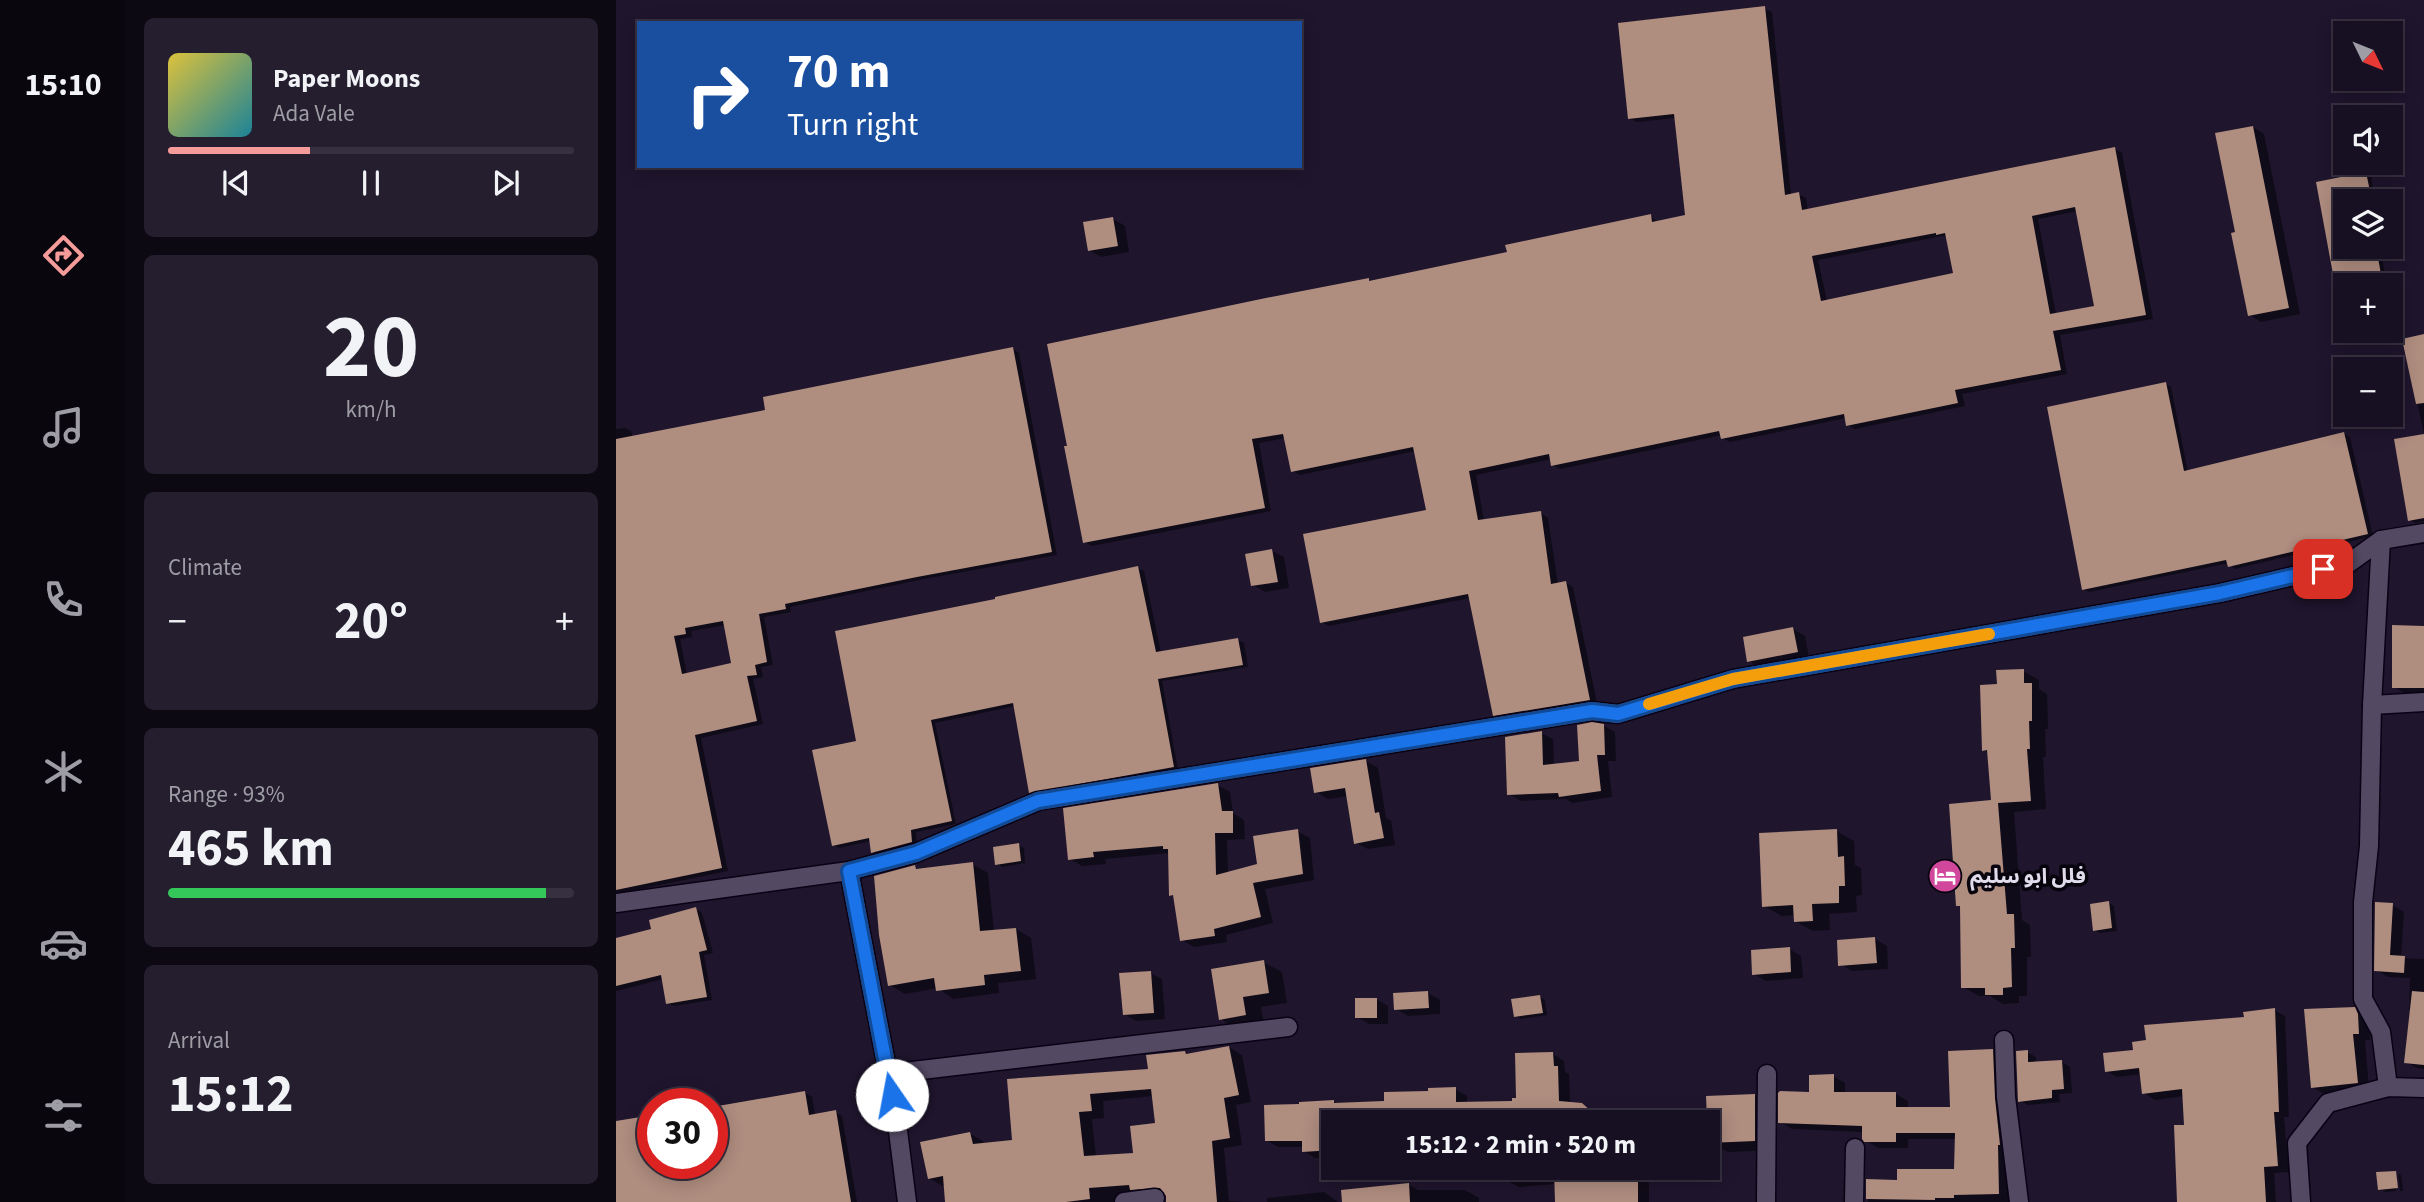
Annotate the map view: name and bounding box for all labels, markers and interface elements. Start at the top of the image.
north arrow [2333,21,2403,91]
map controls [2333,21,2403,427]
text: 70 m [787,37,891,107]
icon: right [672,49,763,140]
text: Paper Moons [273,60,420,97]
text: 15:10 [24,62,102,108]
text: Ada Vale [273,97,355,130]
text: Turn right [787,102,918,148]
button: sound [2333,105,2403,175]
icon: previous [217,164,255,202]
icon: pause [352,164,390,202]
icon: next [487,164,525,202]
button: layers [2333,189,2403,259]
icon: directions [39,231,88,280]
button: + [2333,273,2403,343]
text: 20 [323,283,419,412]
button: − [2333,357,2403,427]
text: km/h [345,393,397,426]
icon: music [39,403,88,452]
pin [2293,539,2353,599]
icon: arrive [2304,550,2342,588]
text: Climate [168,551,242,584]
icon: phone [39,575,88,624]
text: 20° [334,585,408,659]
text: − [168,595,187,649]
text: + [555,595,574,649]
icon: climate [39,747,88,796]
text: Range · 93% [168,778,285,811]
text: 465 km [168,812,334,886]
hotel icon: فلل ابو سليم [1926,857,1964,895]
place label: فلل ابو سليم [1970,861,2086,891]
icon: car [39,919,88,968]
text: Arrival [168,1024,230,1057]
text: 15:12 [168,1058,293,1132]
position arrow [855,1058,929,1132]
speed limit sign: 30 [637,1088,728,1179]
icon: filters [39,1091,88,1140]
text: 15:12 · 2 min · 520 m [1405,1126,1636,1163]

